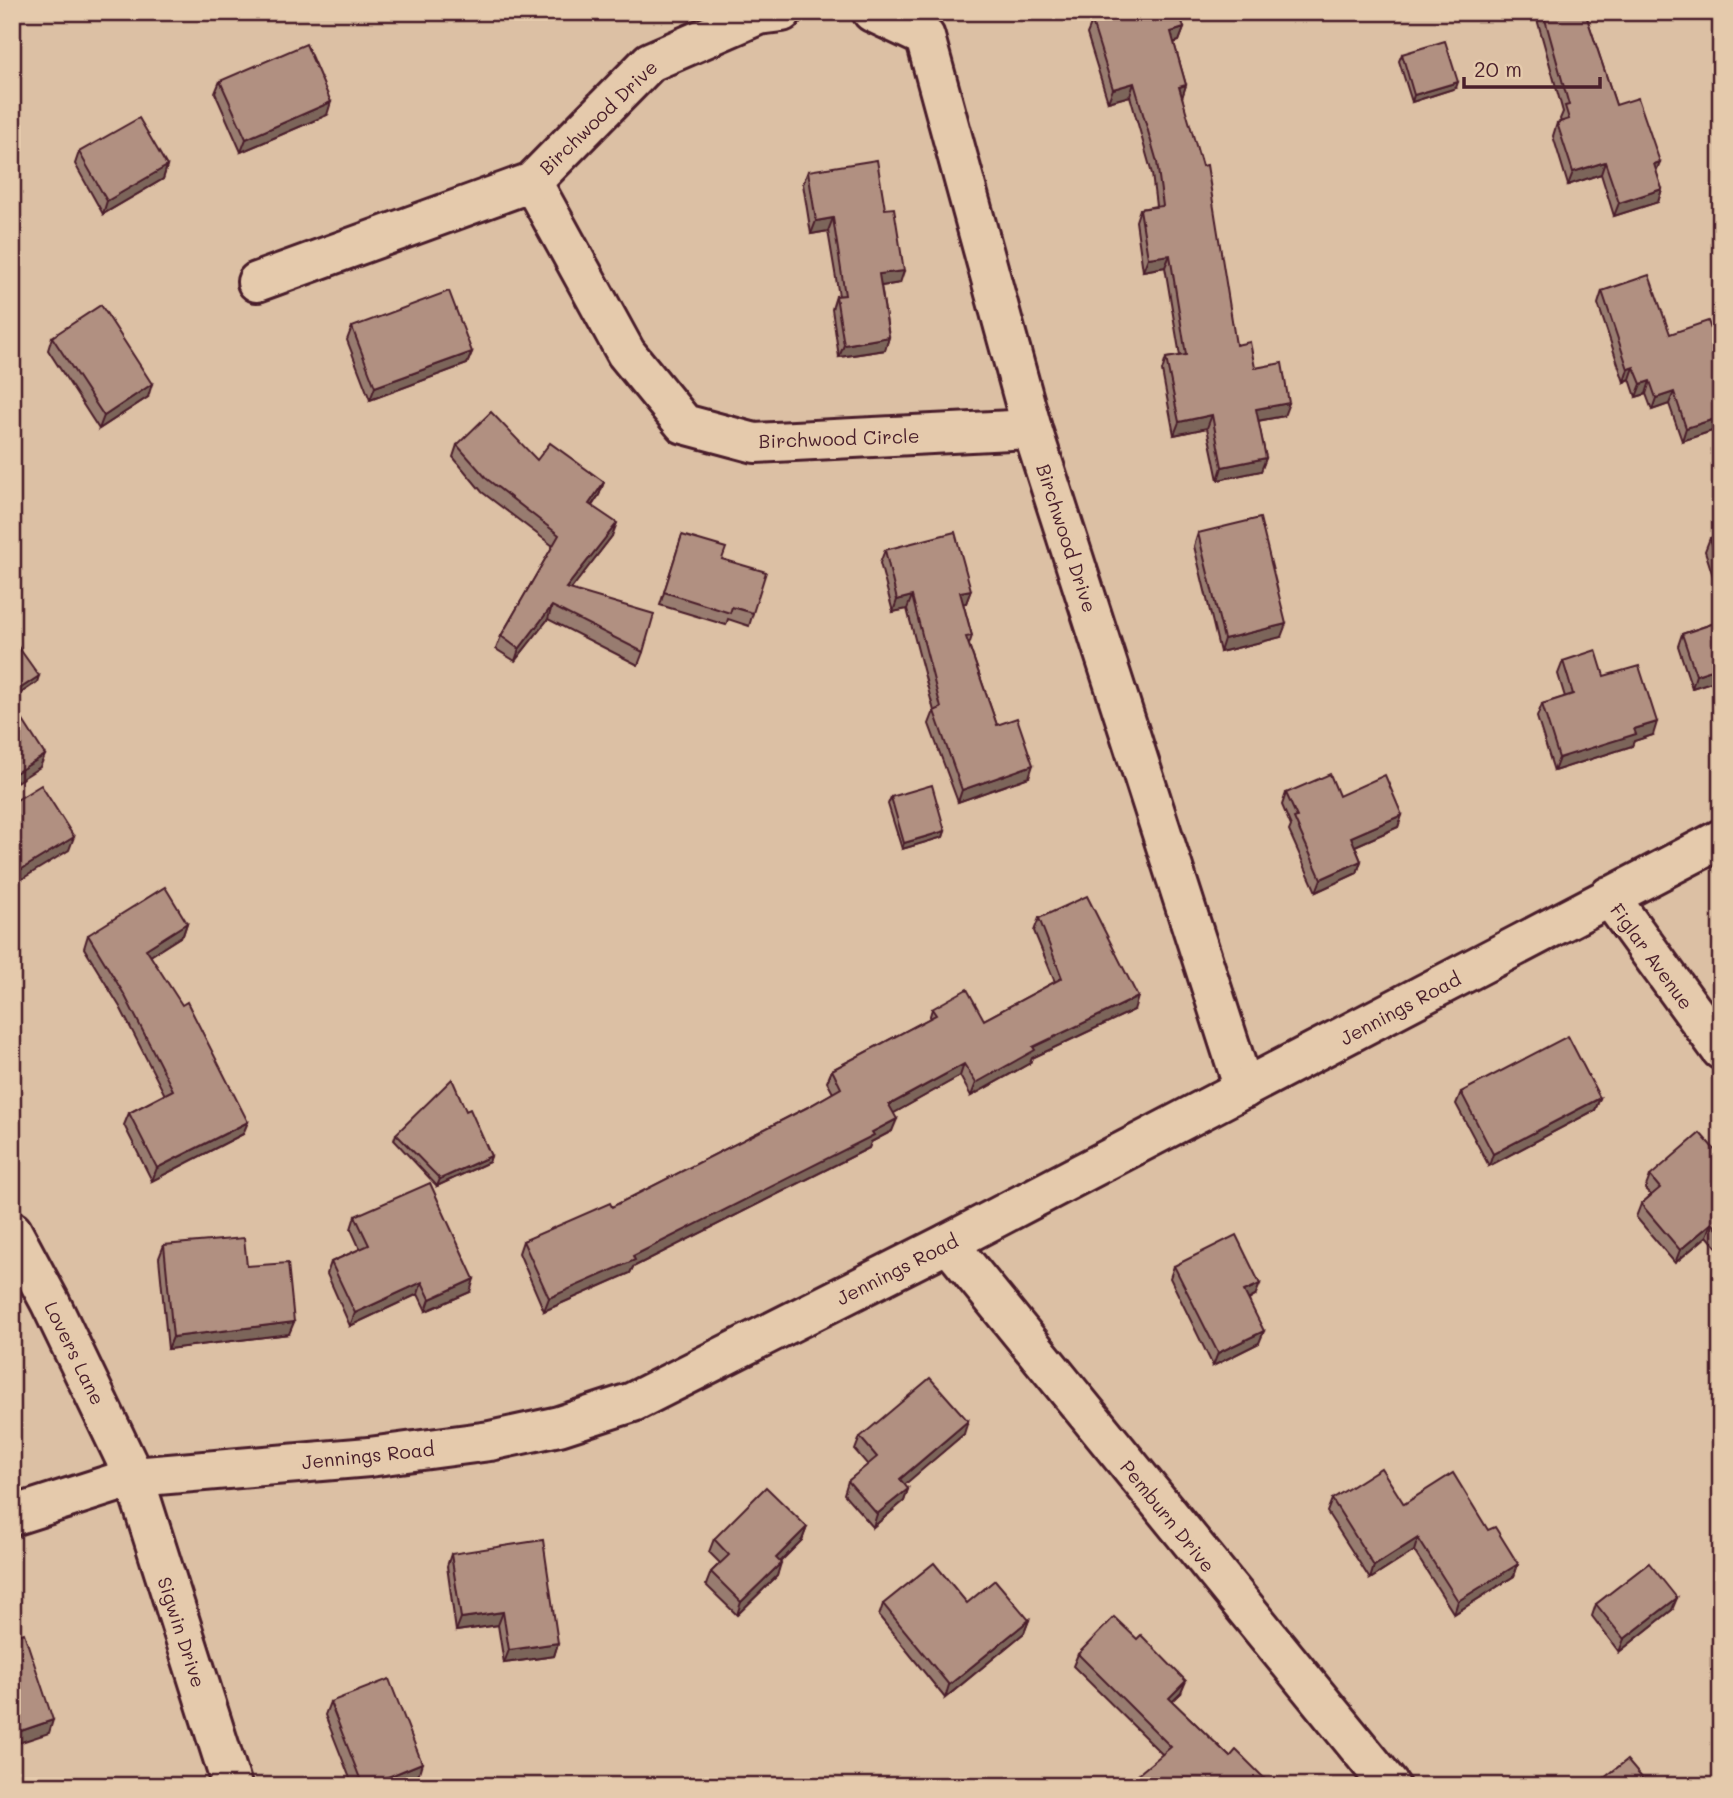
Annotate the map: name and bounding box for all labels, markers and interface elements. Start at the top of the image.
scale bar [1464,46,1600,90]
street label: Birchwood Drive [534,54,662,180]
text: 20 m [1474,55,1522,82]
street label: Birchwood Circle [758,423,920,453]
street label: Birchwood Drive [1031,461,1103,615]
street label: Figlar Avenue [1605,898,1699,1014]
street label: Jennings Road [1335,966,1465,1050]
street label: Jennings Road [832,1228,962,1310]
street label: Lovers Lane [39,1297,111,1409]
street label: Jennings Road [300,1436,436,1474]
street label: Pemburn Drive [1115,1455,1221,1577]
street label: Sigwin Drive [152,1573,212,1691]

